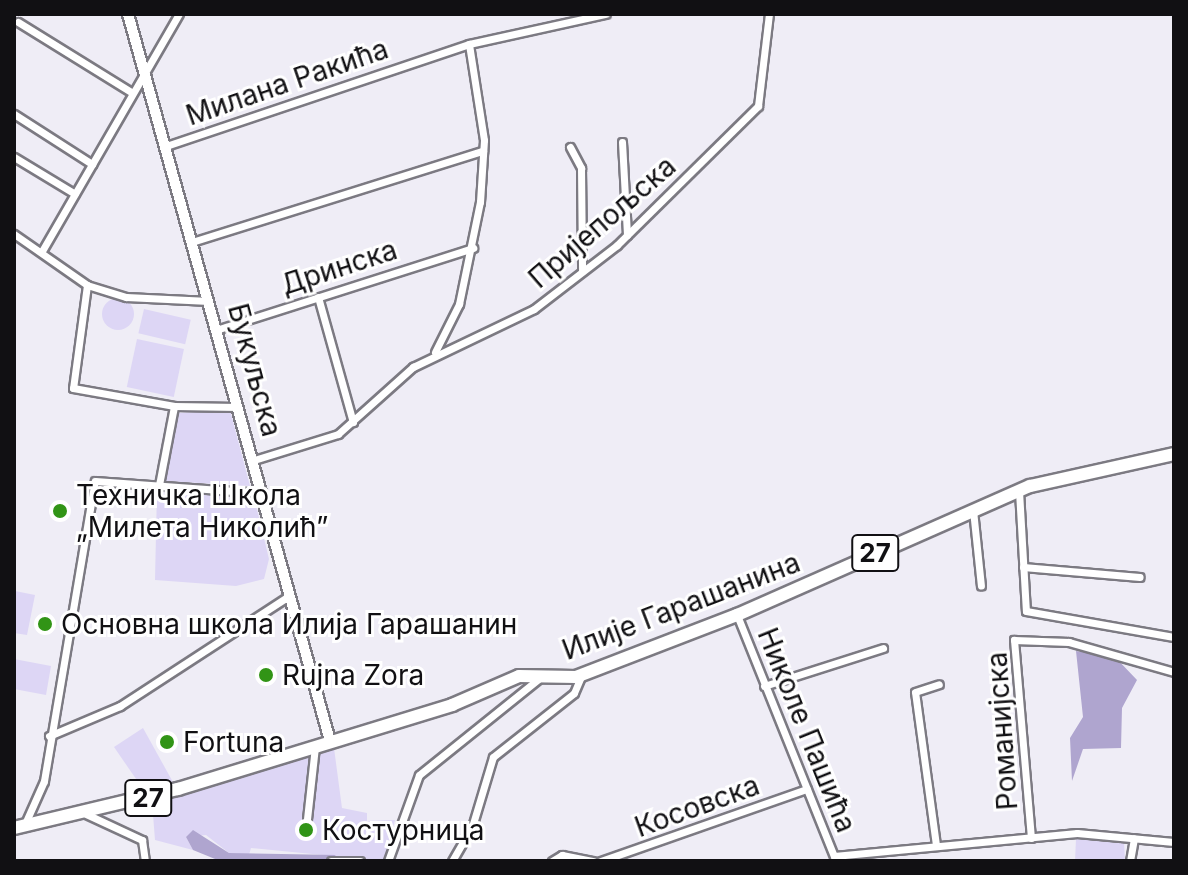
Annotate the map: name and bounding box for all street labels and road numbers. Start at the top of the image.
street label: Милана Ракића [182,32,392,132]
street label: Пријепољска [522,149,682,295]
street label: Дринска [277,232,401,302]
street label: Букуљска [221,300,289,440]
road number: 27 [851,531,899,575]
street label: Илије Гарашанина [557,545,805,667]
street label: Николе Пашића [751,623,863,837]
street label: Романијска [980,651,1024,811]
street label: Косовска [630,768,764,844]
road number: 27 [124,776,172,820]

